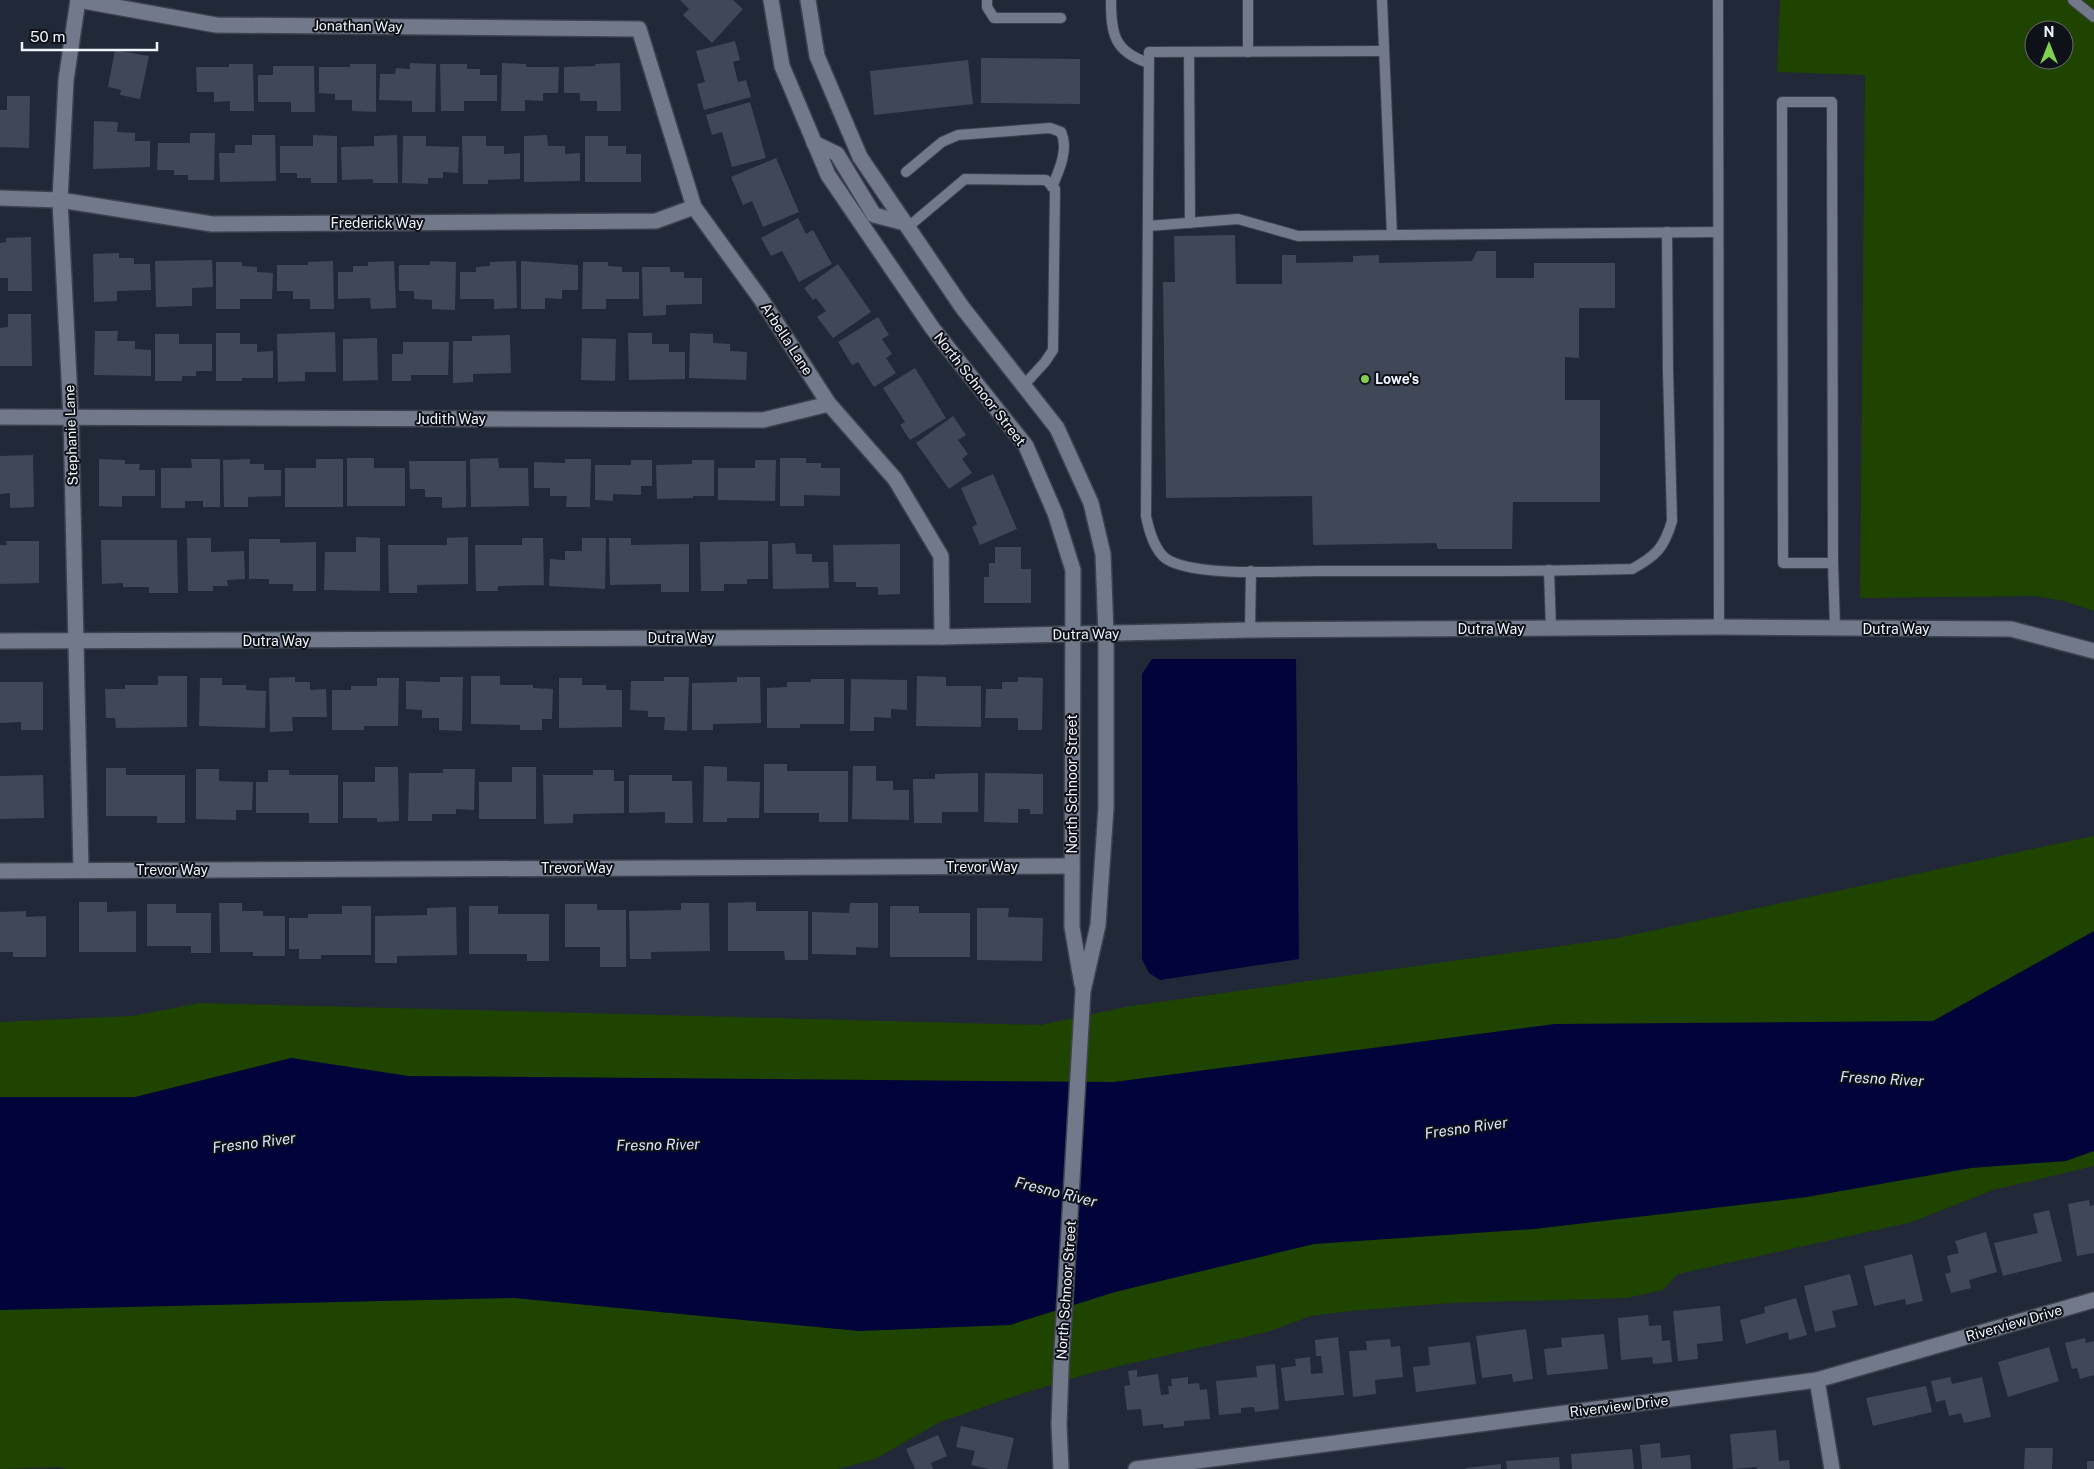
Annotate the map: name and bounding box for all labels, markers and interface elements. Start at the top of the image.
street label: Jonathan Way [313,17,403,35]
scale bar [22,20,158,52]
north arrow [2024,20,2074,70]
text: N [2044,24,2054,40]
text: 50 m [30,28,65,45]
street label: Frederick Way [330,215,424,231]
street label: Arbella Lane [758,300,816,378]
street label: North Schnoor Street [931,329,1029,449]
place label: Lowe's [1375,371,1419,387]
marker: Lowe's [1359,373,1371,385]
street label: Stephanie Lane [61,384,81,486]
street label: Judith Way [416,411,486,427]
street label: Dutra Way [1457,621,1525,637]
street label: Dutra Way [1862,621,1930,637]
street label: Dutra Way [1052,625,1120,643]
street label: Dutra Way [647,630,715,646]
street label: Dutra Way [242,633,310,649]
street label: North Schnoor Street [1064,714,1080,854]
street label: Trevor Way [946,859,1019,875]
street label: Trevor Way [541,860,614,876]
street label: Trevor Way [136,862,209,878]
water label: Fresno River [1840,1068,1925,1089]
water label: Fresno River [1423,1113,1509,1142]
water label: Fresno River [211,1129,297,1156]
water label: Fresno River [616,1135,700,1154]
water label: Fresno River [1013,1173,1099,1210]
street label: North Schnoor Street [1053,1220,1079,1360]
street label: Riverview Drive [1964,1302,2064,1344]
street label: Riverview Drive [1569,1392,1669,1420]

